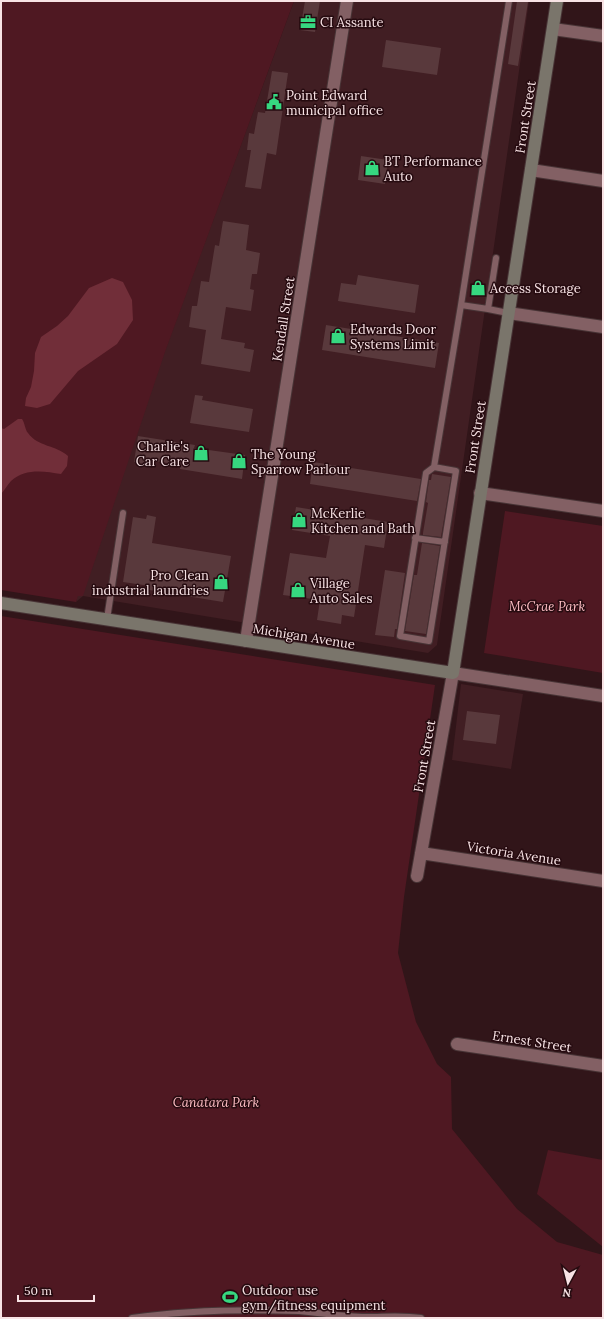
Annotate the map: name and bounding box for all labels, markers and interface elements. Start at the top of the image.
office icon: CI Assante [299,13,317,31]
place label: CI Assante [320,14,384,31]
street label: Front Street [511,80,540,155]
place label: Point Edward municipal office [286,87,383,119]
public building icon: Point Edward municipal office [265,93,283,111]
place label: BT Performance Auto [383,153,482,185]
shop icon: BT Performance Auto [363,159,381,177]
street label: Kendall Street [268,276,299,363]
shop icon: Access Storage [469,279,487,297]
place label: Access Storage [489,280,581,297]
place label: Edwards Door Systems Limit [350,321,436,353]
shop icon: Edwards Door Systems Limit [329,327,347,345]
street label: Front Street [461,400,490,475]
place label: Charlie's Car Care [136,438,189,470]
shop icon: Charlie's Car Care [192,444,210,462]
place label: The Young Sparrow Parlour [251,446,350,478]
shop icon: The Young Sparrow Parlour [230,452,248,470]
place label: McKerlie Kitchen and Bath [311,505,415,537]
shop icon: McKerlie Kitchen and Bath [290,511,308,529]
place label: Pro Clean industrial laundries [92,567,209,599]
shop icon: Pro Clean industrial laundries [212,573,230,591]
place label: Village Auto Sales [309,575,373,607]
shop icon: Village Auto Sales [289,581,307,599]
park label: McCrae Park [509,598,585,615]
street label: Michigan Avenue [252,620,356,653]
street label: Front Street [410,719,439,794]
street label: Victoria Avenue [465,838,562,869]
street label: Ernest Street [491,1027,573,1056]
park label: Canatara Park [173,1094,260,1111]
north arrow [548,1263,588,1303]
scale bar [18,1277,94,1303]
place label: Outdoor use gym/fitness equipment [242,1282,386,1314]
text: 50 m [24,1283,52,1298]
text: N [561,1285,572,1300]
sports icon: Outdoor use gym/fitness equipment [221,1288,239,1306]

